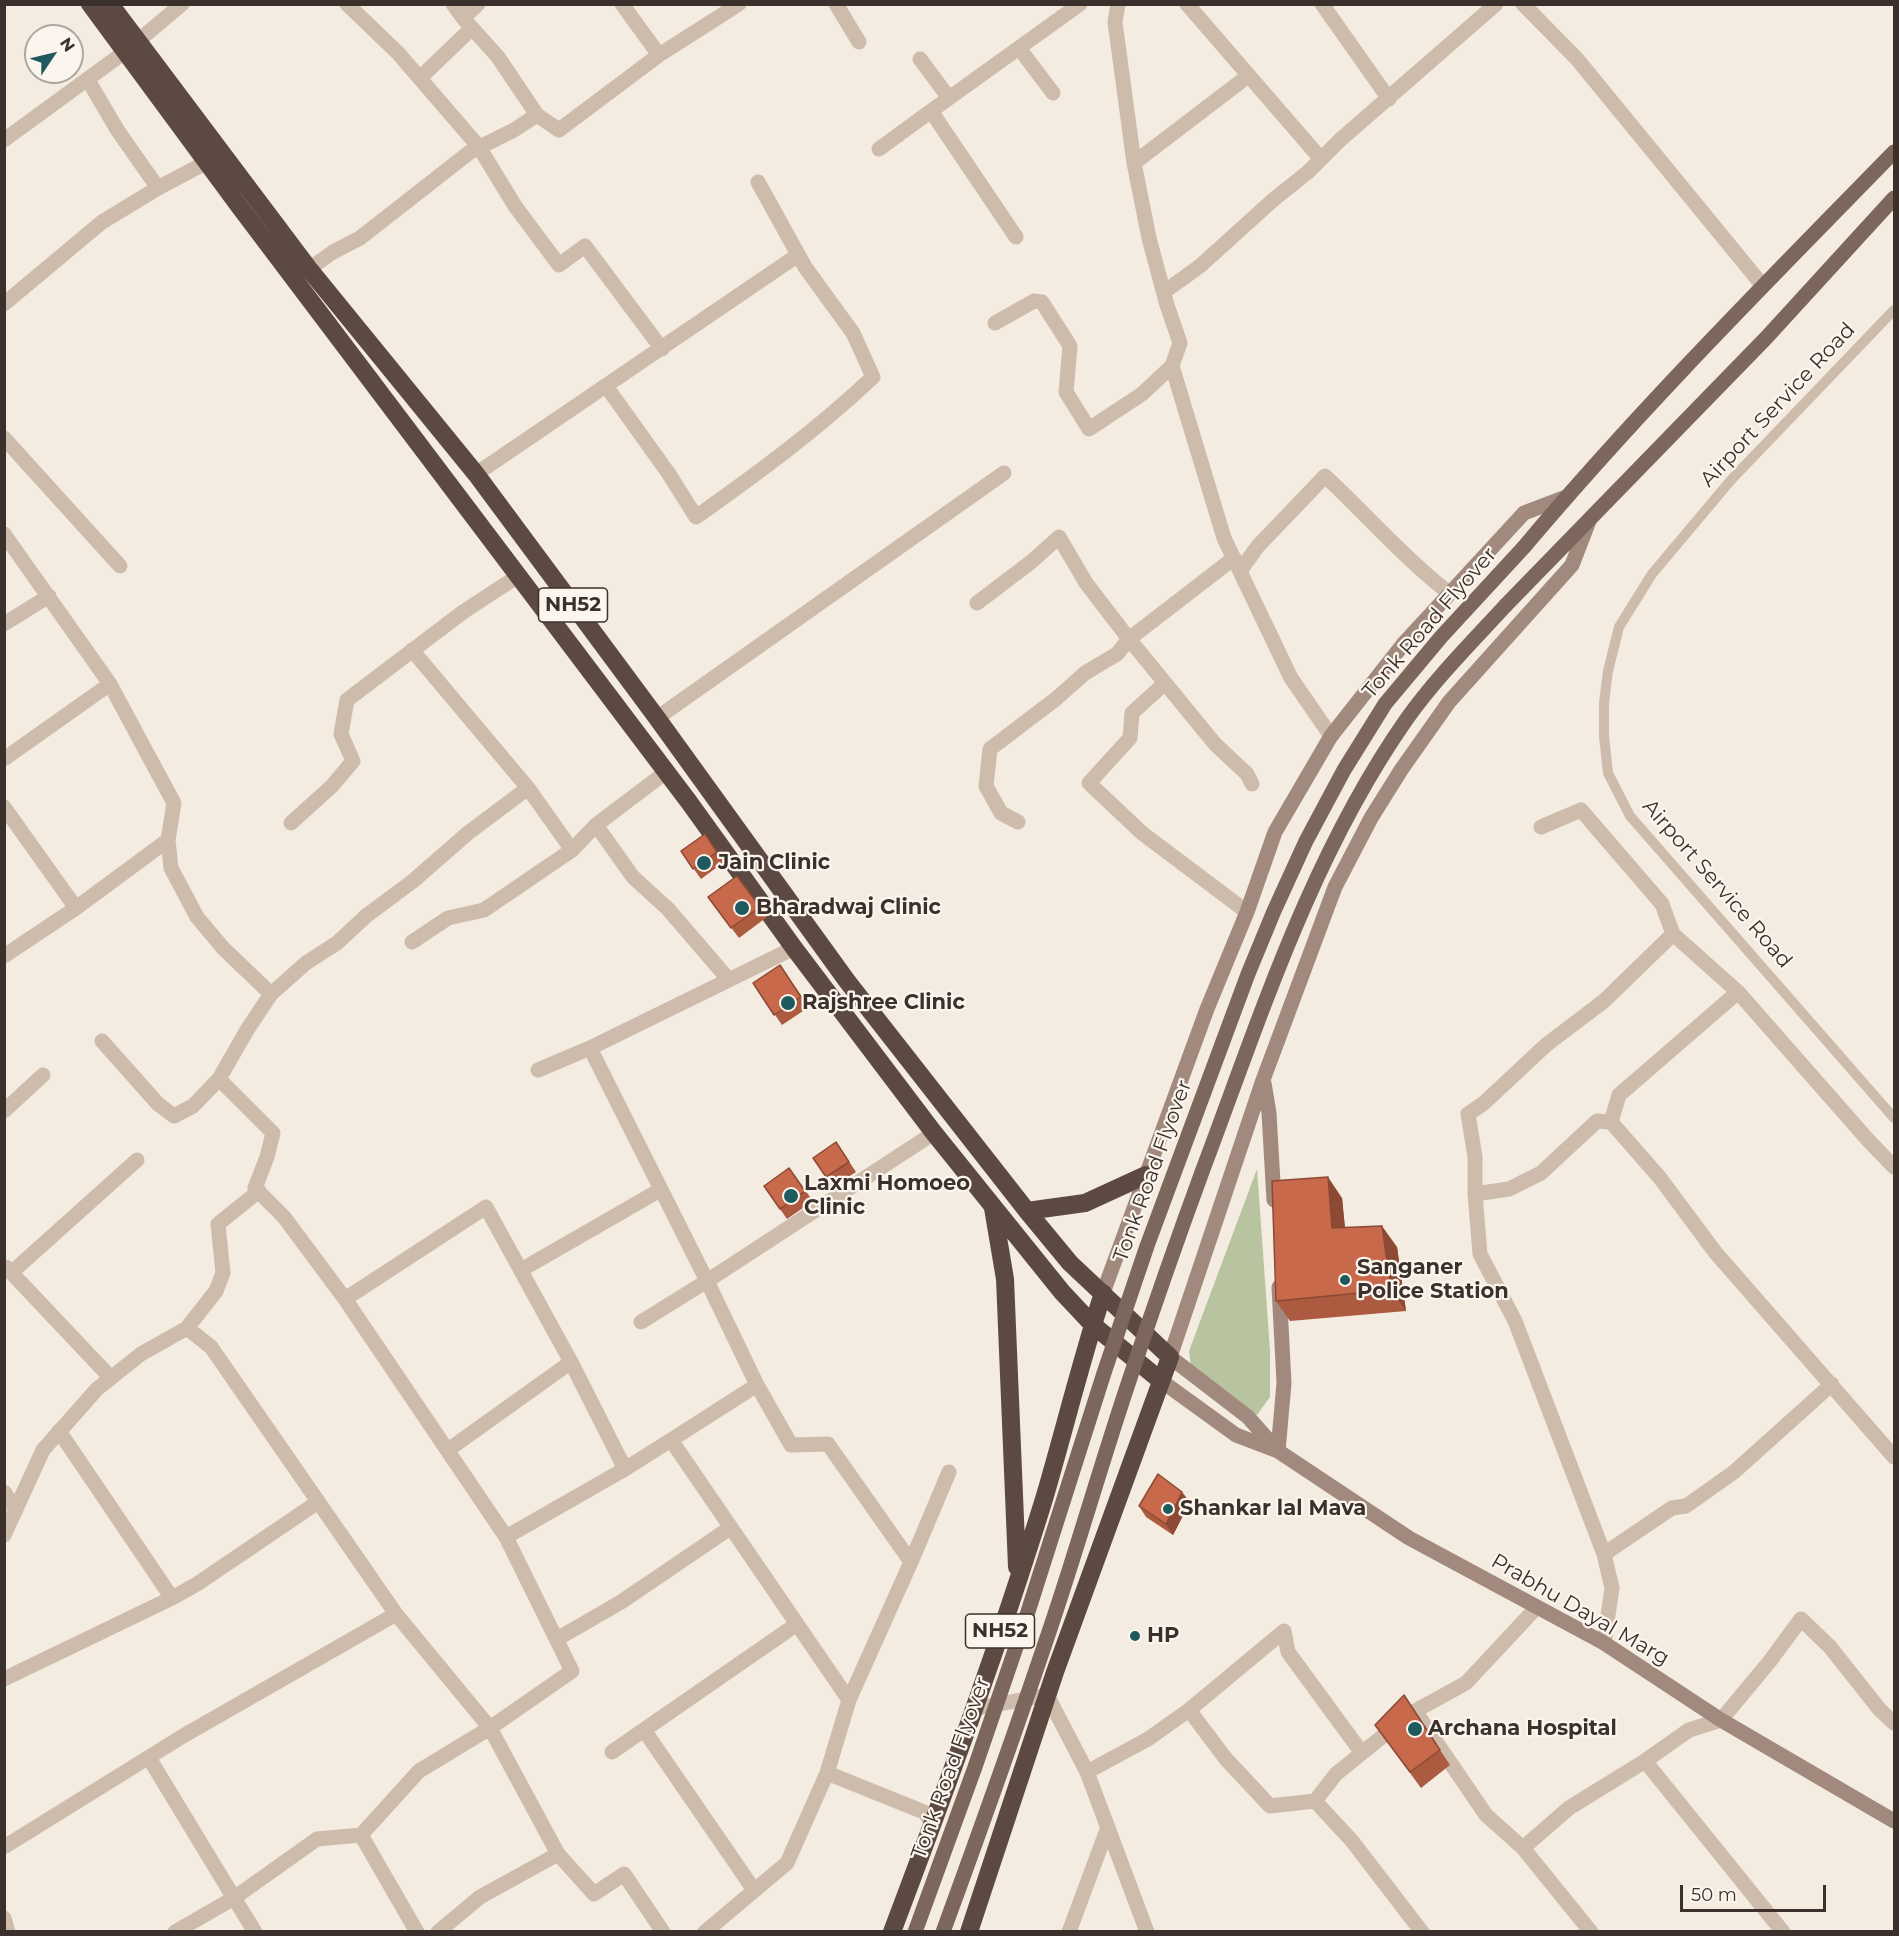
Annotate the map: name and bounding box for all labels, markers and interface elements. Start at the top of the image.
north arrow [24,24,84,84]
text: N [56,34,79,55]
street label: Airport Service Road [1695,318,1861,492]
street label: Tonk Road Flyover [1358,542,1502,704]
road number: NH52 [538,588,608,622]
street label: Airport Service Road [1637,795,1797,973]
place label: Jain Clinic [718,850,830,876]
marker: Jain Clinic [695,854,713,872]
place label: Bharadwaj Clinic [756,895,941,921]
marker: Bharadwaj Clinic [733,899,751,917]
place label: Rajshree Clinic [802,990,965,1016]
marker: Rajshree Clinic [779,994,797,1012]
street label: Tonk Road Flyover [1108,1077,1198,1265]
place label: Laxmi Homoeo Clinic [804,1171,970,1221]
marker: Laxmi Homoeo Clinic [782,1187,800,1205]
place label: Sanganer Police Station [1357,1255,1509,1305]
marker: Sanganer Police Station [1338,1273,1352,1287]
place label: Shankar lal Mava [1180,1496,1366,1522]
marker: Shankar lal Mava [1161,1502,1175,1516]
street label: Prabhu Dayal Marg [1486,1549,1674,1671]
road number: NH52 [966,1614,1034,1648]
place label: HP [1147,1623,1179,1649]
marker: HP [1128,1629,1142,1643]
street label: Tonk Road Flyover [906,1674,996,1862]
place label: Archana Hospital [1428,1716,1617,1742]
marker: Archana Hospital [1406,1720,1424,1738]
scale bar [1683,1873,1828,1911]
text: 50 m [1691,1884,1737,1906]

